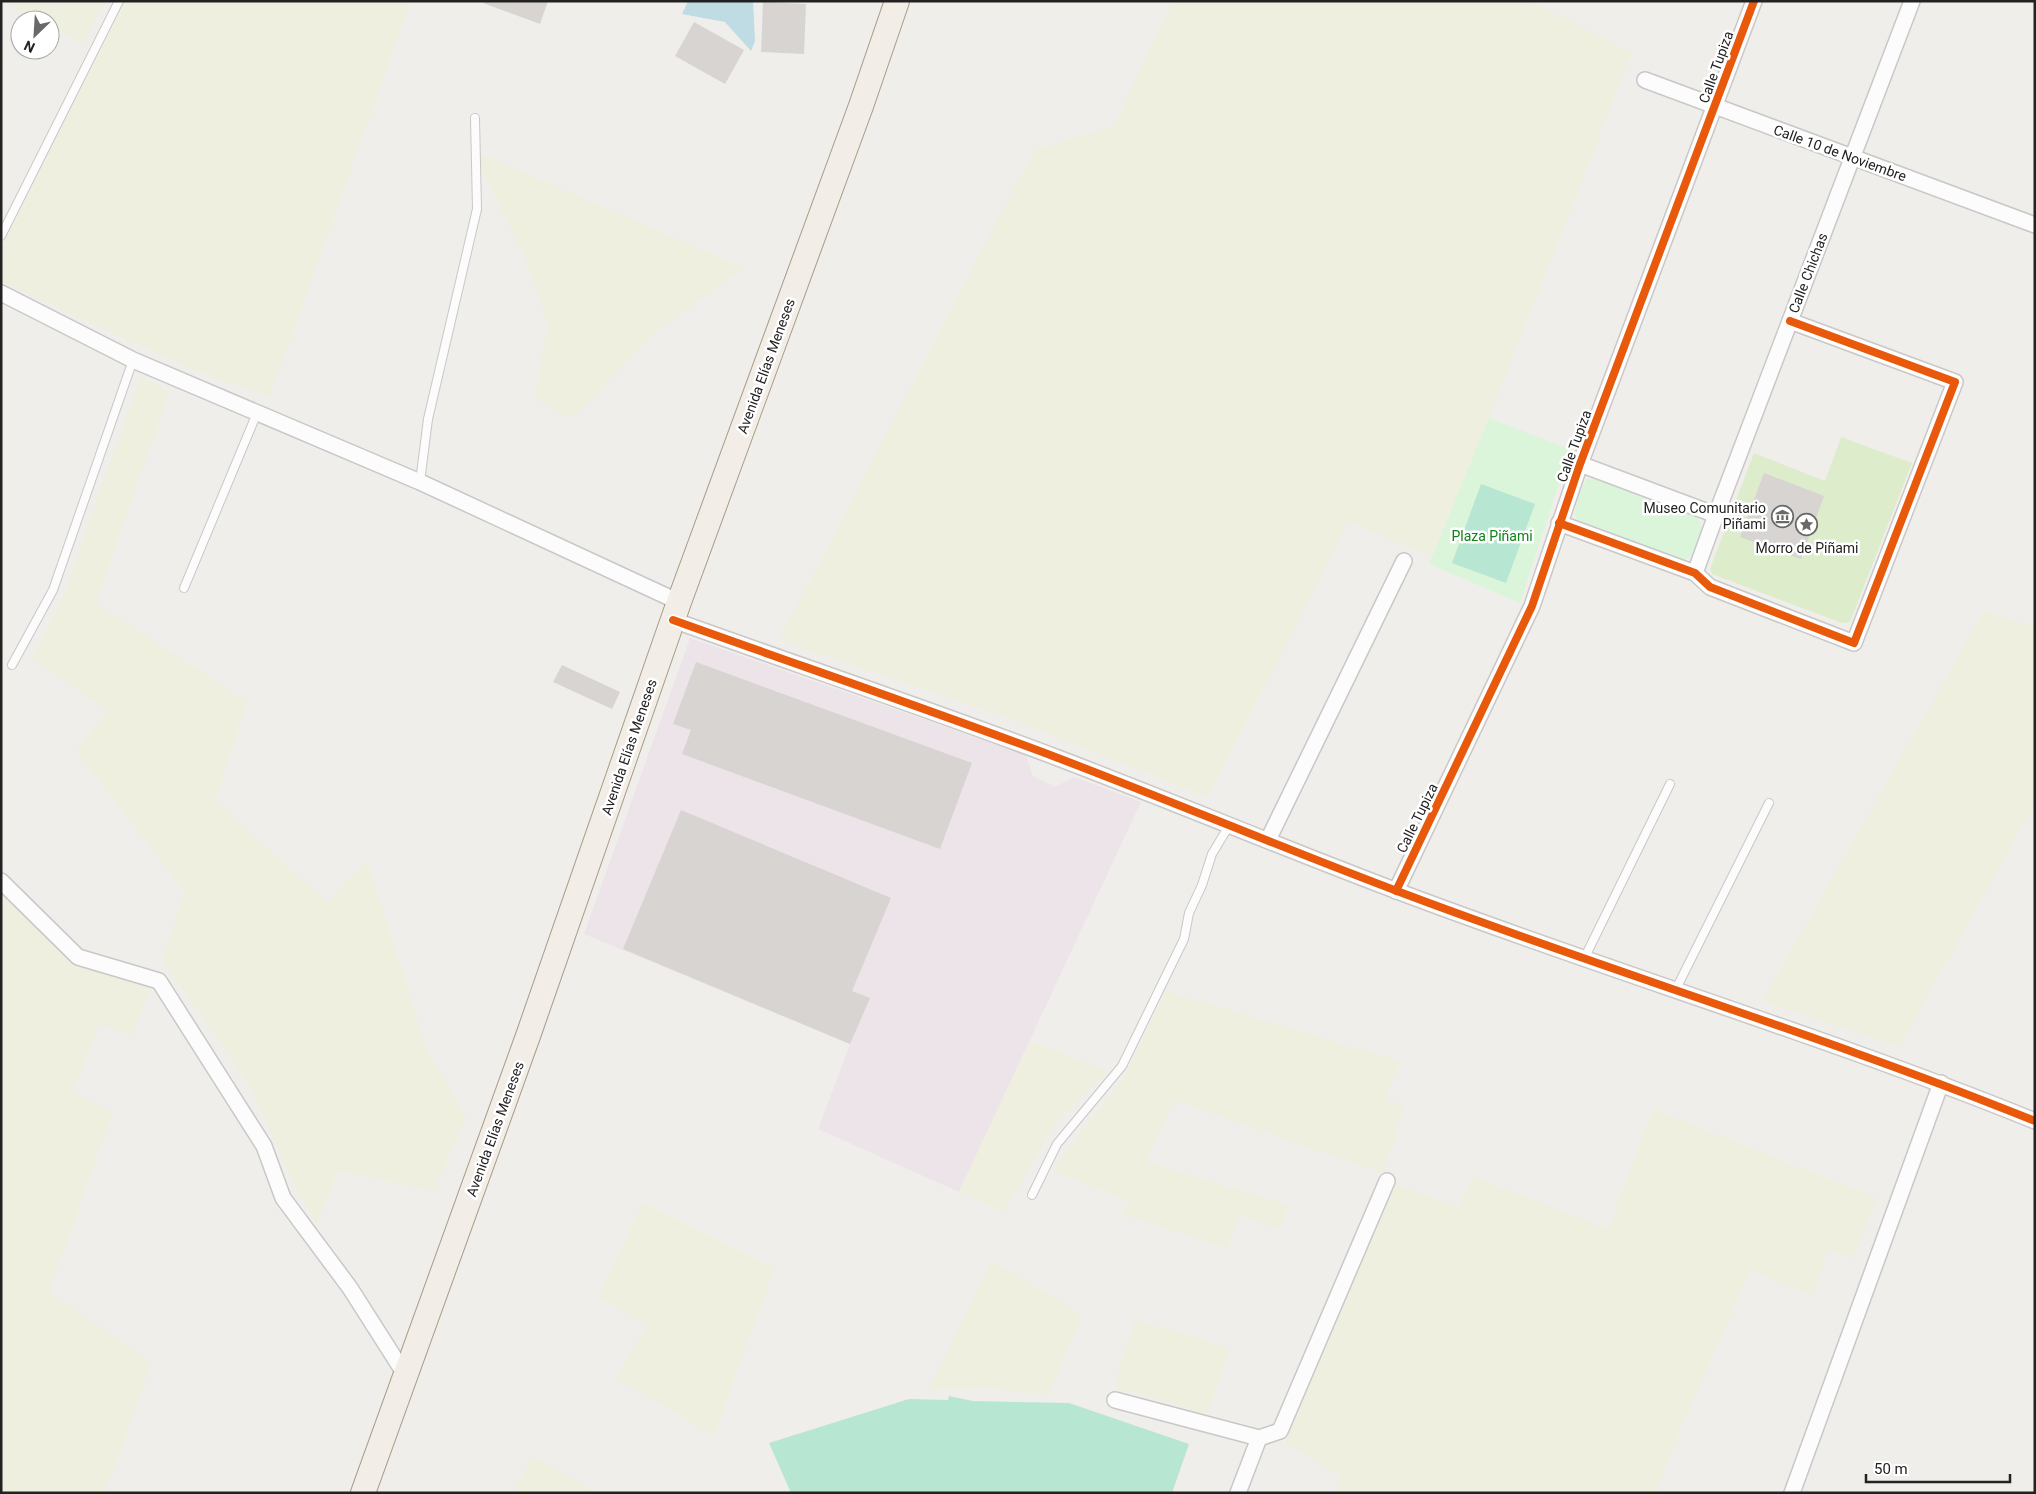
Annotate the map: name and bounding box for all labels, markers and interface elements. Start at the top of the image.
north arrow [10,10,60,60]
street label: Calle Tupiza [1696,29,1736,105]
text: N [22,37,37,56]
street label: Calle 10 de Noviembre [1771,122,1909,184]
street label: Calle Chichas [1785,231,1831,315]
street label: Avenida Elías Meneses [734,296,798,436]
street label: Calle Tupiza [1554,408,1594,484]
place label: Museo Comunitario Piñami [1643,500,1766,532]
museum icon: Museo Comunitario Piñami [1770,504,1794,528]
place icon: Morro de Piñami [1795,513,1819,537]
park label: Plaza Piñami [1451,528,1533,544]
place label: Morro de Piñami [1755,540,1859,556]
street label: Avenida Elías Meneses [598,677,660,817]
street label: Calle Tupiza [1393,781,1441,855]
street label: Avenida Elías Meneses [463,1059,527,1199]
scale bar [1866,1452,2010,1484]
text: 50 m [1874,1460,1908,1478]

